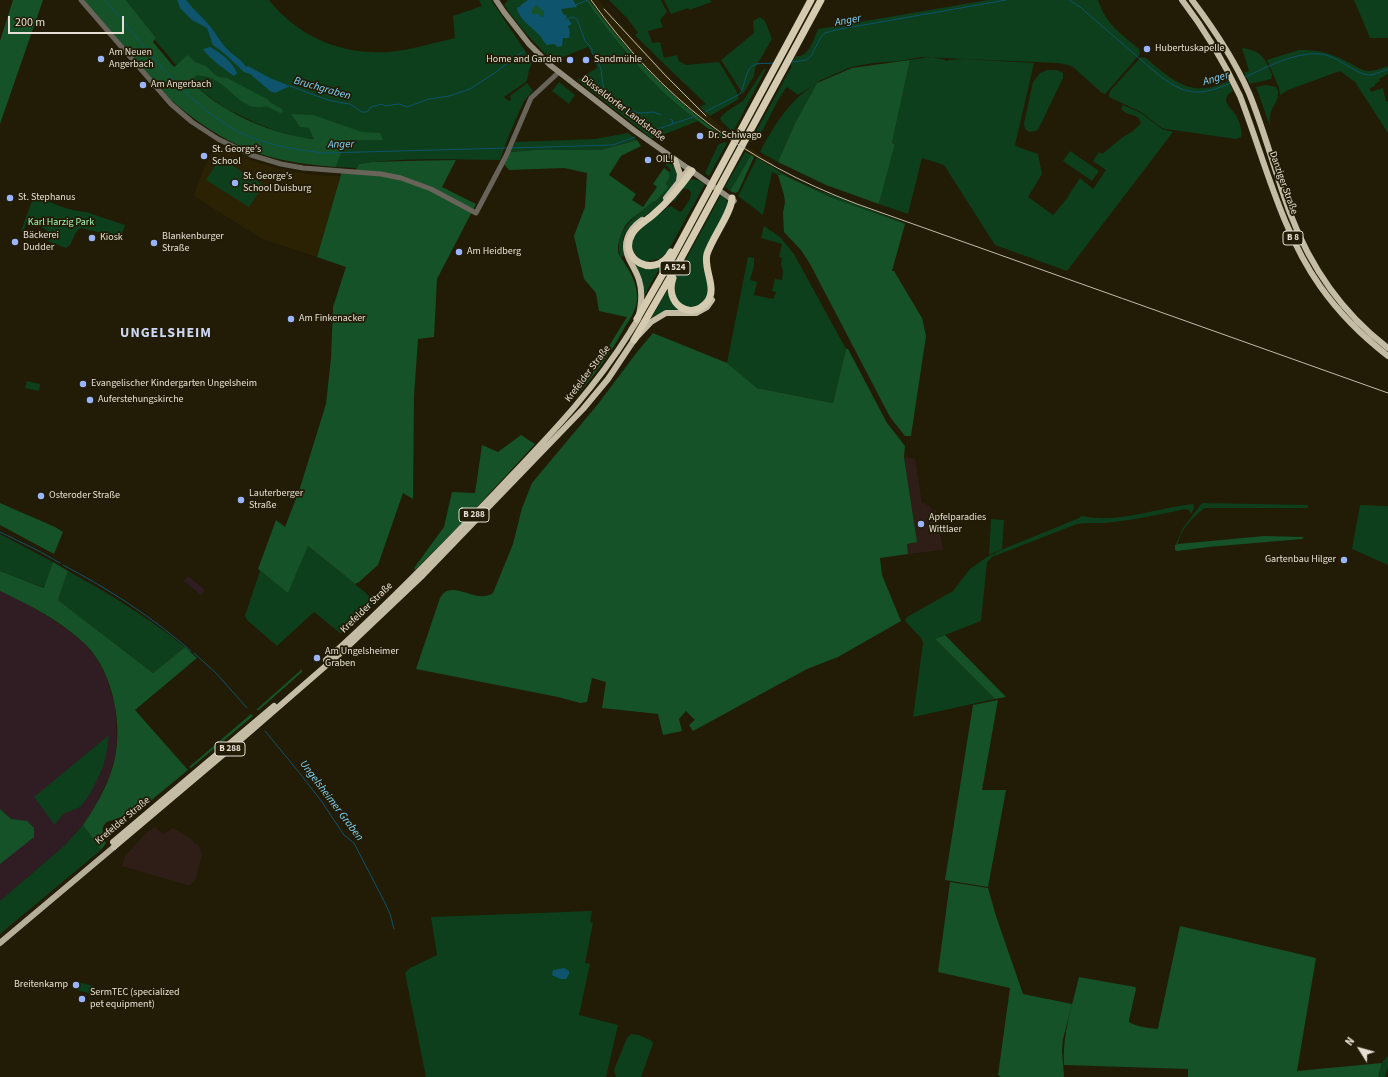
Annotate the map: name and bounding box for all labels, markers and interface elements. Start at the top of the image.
scale bar [10,8,126,34]
water label: Anger [834,12,862,30]
text: 200 m [15,14,45,31]
place label: Hubertuskapelle [1155,43,1224,55]
marker: Hubertuskapelle [1142,44,1152,54]
place label: Am Neuen Angerbach [109,47,154,70]
marker: Am Neuen Angerbach [96,54,106,64]
place label: Home and Garden [486,54,562,66]
place label: Sandmühle [594,54,642,66]
marker: Home and Garden [565,55,575,65]
marker: Sandmühle [581,55,591,65]
water label: Anger [1202,69,1230,89]
street label: Düsseldorfer Landstraße [578,73,668,145]
water label: Bruchgraben [292,75,352,103]
place label: Am Angerbach [151,79,211,91]
marker: Am Angerbach [138,80,148,90]
place label: Dr. Schiwago [708,130,762,142]
marker: Dr. Schiwago [695,131,705,141]
water label: Anger [328,138,354,152]
place label: St. George’s School [212,144,261,168]
street label: Danziger Straße [1266,150,1300,216]
marker: St. George’s School [199,151,209,161]
place label: OIL! [656,154,673,166]
marker: OIL! [643,155,653,165]
place label: St. George’s School Duisburg [243,171,311,194]
marker: St. George’s School Duisburg [230,178,240,188]
place label: St. Stephanus [18,192,75,204]
marker: St. Stephanus [5,193,15,203]
park label: Karl Harzig Park [28,217,94,229]
place label: Bäckerei Dudder [23,230,59,254]
place label: Blankenburger Straße [162,231,224,254]
road number: B 8 [1283,231,1303,245]
place label: Kiosk [100,232,123,244]
marker: Kiosk [87,233,97,243]
marker: Bäckerei Dudder [10,237,20,247]
marker: Blankenburger Straße [149,238,159,248]
place label: Am Heidberg [467,246,521,258]
marker: Am Heidberg [454,247,464,257]
road number: A 524 [660,261,690,275]
place label: Am Finkenacker [299,313,366,325]
marker: Am Finkenacker [286,314,296,324]
district label: UNGELSHEIM [120,326,212,342]
street label: Krefelder Straße [563,343,613,405]
place label: Evangelischer Kindergarten Ungelsheim [91,378,257,390]
marker: Evangelischer Kindergarten Ungelsheim [78,379,88,389]
place label: Auferstehungskirche [98,394,184,406]
marker: Auferstehungskirche [85,395,95,405]
place label: Lauterberger Straße [249,488,303,512]
place label: Osteroder Straße [49,490,120,502]
marker: Osteroder Straße [36,491,46,501]
marker: Lauterberger Straße [236,495,246,505]
road number: B 288 [459,508,489,522]
place label: Apfelparadies Wittlaer [929,512,986,536]
marker: Apfelparadies Wittlaer [916,519,926,529]
place label: Gartenbau Hilger [1265,554,1336,566]
marker: Gartenbau Hilger [1339,555,1349,565]
street label: Krefelder Straße [338,580,396,636]
place label: Am Ungelsheimer Graben [325,646,399,670]
marker: Am Ungelsheimer Graben [312,653,322,663]
road number: B 288 [215,742,245,756]
water label: Ungelsheimer Graben [296,758,366,844]
street label: Krefelder Straße [93,795,153,847]
place label: Breitenkamp [14,979,68,991]
marker: Breitenkamp [71,980,81,990]
place label: SermTEC (specialized pet equipment) [90,987,180,1010]
marker: SermTEC (specialized pet equipment) [77,994,87,1004]
north arrow [1340,1029,1380,1069]
text: N [1342,1034,1358,1049]

